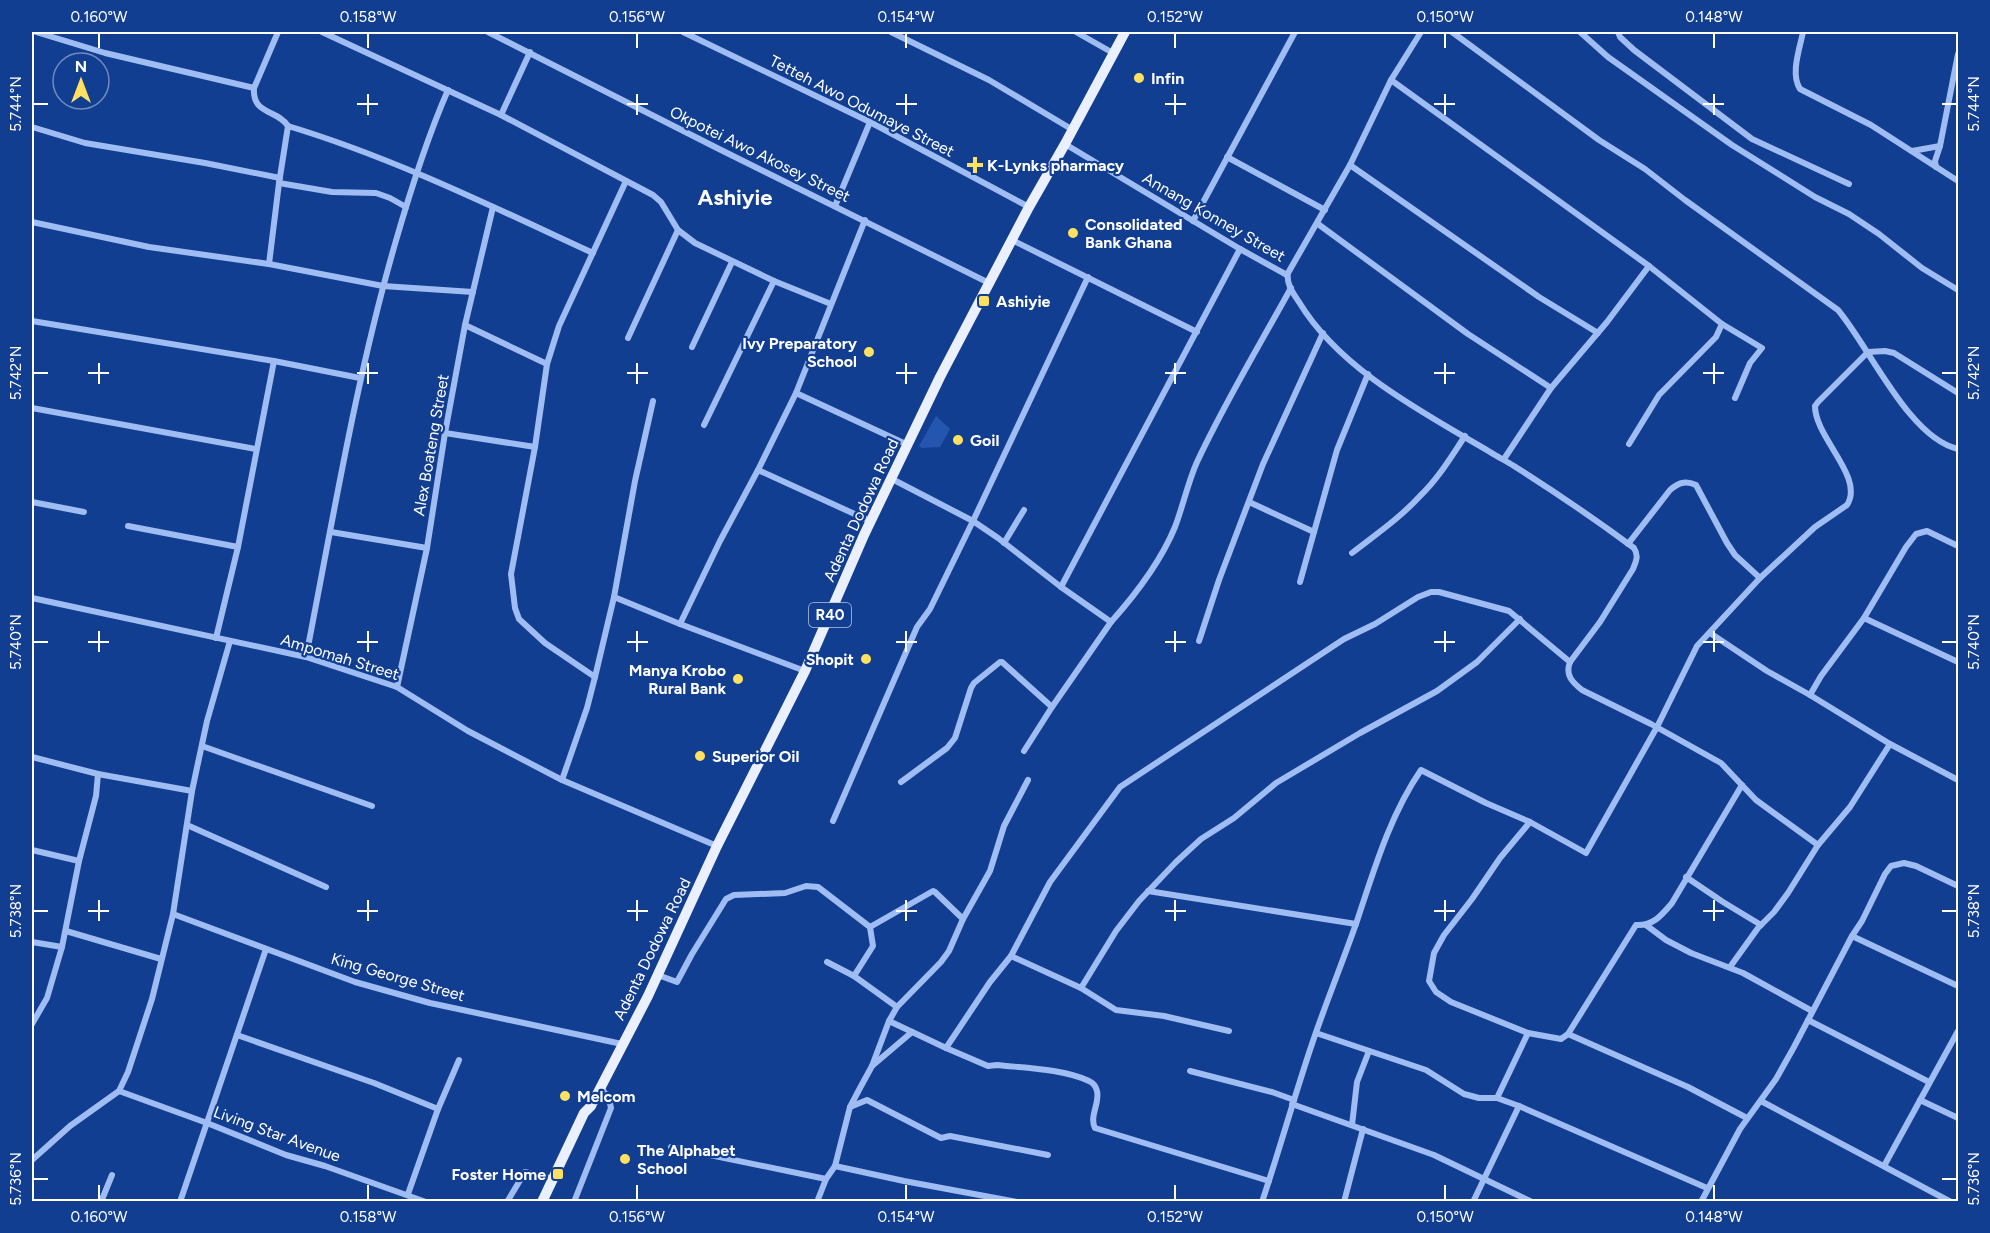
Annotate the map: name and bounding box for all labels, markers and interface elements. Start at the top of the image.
text: 0.160°W [71,8,128,26]
text: 0.158°W [340,8,397,26]
text: 0.156°W [609,8,666,26]
text: 0.154°W [878,8,935,26]
text: 0.152°W [1147,8,1204,26]
text: 0.150°W [1416,8,1474,26]
text: 0.148°W [1685,8,1743,26]
north arrow [51,51,111,111]
street label: Tetteh Awo Odumaye Street [767,51,957,161]
text: N [75,57,87,76]
place label: Infin [1151,69,1184,88]
marker: Infin [1132,71,1146,85]
text: 5.744°N [7,76,25,132]
text: 5.744°N [1965,76,1983,132]
street label: Okpotei Awo Akosey Street [667,102,853,206]
place label: K-Lynks pharmacy [987,156,1125,175]
marker: K-Lynks pharmacy [968,158,982,172]
street label: Annang Konney Street [1139,168,1289,266]
district label: Ashiyie [698,184,772,211]
place label: Consolidated Bank Ghana [1085,215,1183,252]
marker: Consolidated Bank Ghana [1066,226,1080,240]
place label: Ashiyie [996,292,1051,311]
marker: Ashiyie [977,294,991,308]
place label: Ivy Preparatory School [742,334,858,371]
marker: Ivy Preparatory School [862,345,876,359]
text: 5.742°N [7,346,25,400]
text: 5.742°N [1965,346,1983,400]
street label: Alex Boateng Street [409,373,453,517]
place label: Goil [970,431,999,450]
marker: Goil [951,433,965,447]
street label: Adenta Dodowa Road [819,435,903,585]
road number: R40 [809,603,851,627]
text: 5.740°N [7,614,25,670]
text: 5.740°N [1965,614,1983,670]
street label: Ampomah Street [279,630,401,684]
place label: Shopit [806,650,854,669]
marker: Shopit [859,652,873,666]
place label: Manya Krobo Rural Bank [629,661,726,698]
marker: Manya Krobo Rural Bank [731,672,745,686]
place label: Superior Oil [712,747,799,766]
marker: Superior Oil [693,749,707,763]
street label: Adenta Dodowa Road [609,875,695,1023]
text: 5.738°N [7,884,25,938]
text: 5.738°N [1965,884,1983,938]
street label: King George Street [329,949,467,1005]
place label: Melcom [577,1087,636,1106]
marker: Melcom [558,1089,572,1103]
street label: Living Star Avenue [211,1102,343,1166]
place label: The Alphabet School [637,1141,736,1178]
text: 5.736°N [7,1152,25,1206]
marker: The Alphabet School [618,1152,632,1166]
text: 5.736°N [1965,1152,1983,1206]
place label: Foster Home [451,1165,546,1184]
marker: Foster Home [551,1167,565,1181]
text: 0.160°W [71,1208,128,1226]
text: 0.158°W [340,1208,397,1226]
text: 0.156°W [609,1208,666,1226]
text: 0.154°W [878,1208,935,1226]
text: 0.152°W [1147,1208,1204,1226]
text: 0.150°W [1416,1208,1474,1226]
text: 0.148°W [1685,1208,1743,1226]

